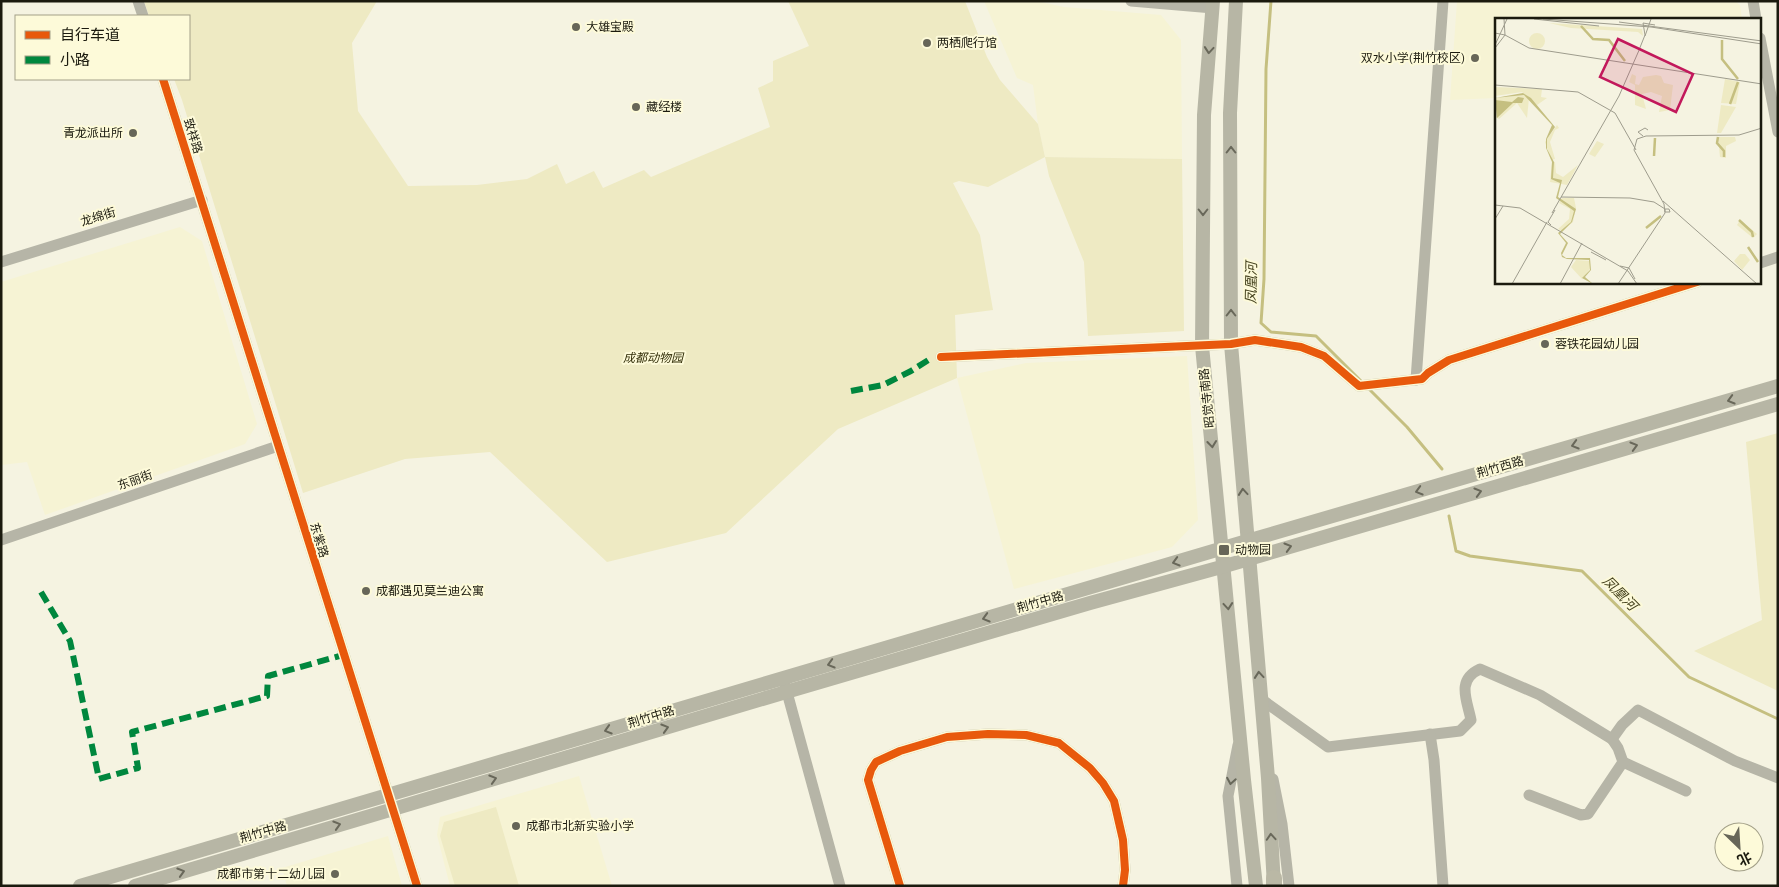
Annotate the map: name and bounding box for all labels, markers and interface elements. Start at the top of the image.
legend [15,15,190,80]
inset map [1495,18,1762,284]
place label: 大雄宝殿 [586,19,634,35]
marker: 大雄宝殿 [570,21,582,33]
text: 自行车道 [60,24,120,45]
place label: 两栖爬行馆 [937,35,997,51]
marker: 两栖爬行馆 [921,37,933,49]
one-way arrow [1204,46,1215,54]
text: 小路 [60,49,90,70]
place label: 双水小学(荆竹校区) [1361,50,1465,66]
marker: 双水小学(荆竹校区) [1469,52,1481,64]
place label: 藏经楼 [646,99,682,115]
marker: 藏经楼 [630,101,642,113]
street label: 致祥路 [180,116,206,156]
place label: 青龙派出所 [63,125,123,141]
marker: 青龙派出所 [127,127,139,139]
one-way arrow [1225,146,1236,154]
street label: 龙绵街 [78,204,118,230]
one-way arrow [1198,208,1208,216]
water label: 凤凰河 [1241,259,1261,304]
one-way arrow [1226,308,1236,316]
place label: 蓉铁花园幼儿园 [1555,336,1639,352]
marker: 蓉铁花园幼儿园 [1539,338,1551,350]
park label: 成都动物园 [623,350,685,366]
street label: 昭觉寺南路 [1196,367,1218,429]
one-way arrow [1727,394,1736,404]
one-way arrow [1206,440,1217,448]
one-way arrow [1571,440,1580,450]
one-way arrow [1629,442,1637,452]
street label: 荆竹西路 [1475,453,1525,481]
street label: 东丽街 [115,467,155,493]
one-way arrow [1415,485,1424,495]
one-way arrow [1473,487,1481,497]
one-way arrow [1238,488,1249,496]
street label: 东紫路 [306,520,332,560]
place label: 动物园 [1235,542,1271,558]
one-way arrow [1283,542,1292,552]
marker: 动物园 [1217,543,1231,557]
one-way arrow [1172,556,1181,566]
water label: 凤凰河 [1598,571,1644,617]
place label: 成都遇见莫兰迪公寓 [376,583,484,599]
marker: 成都遇见莫兰迪公寓 [360,585,372,597]
street label: 荆竹中路 [1015,588,1065,616]
one-way arrow [1222,602,1233,610]
one-way arrow [983,612,991,622]
one-way arrow [827,658,835,668]
one-way arrow [1254,671,1265,679]
street label: 荆竹中路 [626,702,676,732]
one-way arrow [661,723,669,733]
one-way arrow [604,724,612,734]
one-way arrow [488,774,497,784]
one-way arrow [1226,777,1237,785]
street label: 荆竹中路 [238,818,288,846]
place label: 成都市北新实验小学 [526,818,634,834]
marker: 成都市北新实验小学 [510,820,522,832]
one-way arrow [333,821,341,831]
north arrow [1714,822,1764,872]
one-way arrow [1266,833,1277,841]
text: 北 [1734,847,1755,871]
place label: 成都市第十二幼儿园 [217,866,325,882]
one-way arrow [177,867,185,877]
marker: 成都市第十二幼儿园 [329,868,341,880]

